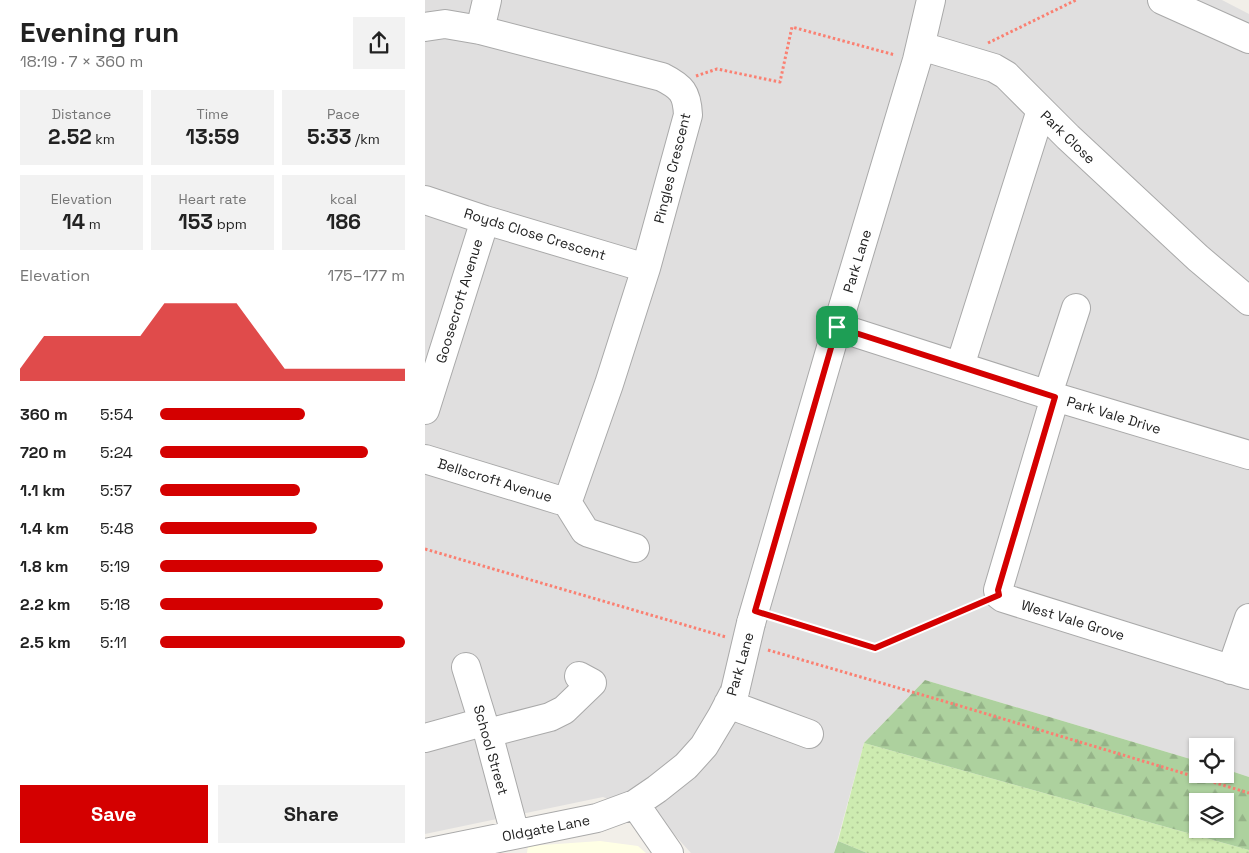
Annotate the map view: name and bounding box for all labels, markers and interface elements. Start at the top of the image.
text: Evening run [20,14,179,50]
button: share [353,17,405,69]
text: 18:19 · 7 × 360 m [20,51,143,72]
text: Distance [52,105,111,123]
text: Time [197,105,228,123]
text: Pace [327,105,360,123]
street label: Park Close [1037,106,1099,168]
street label: Pingles Crescent [650,111,694,225]
text: 2.52 [48,123,92,150]
text: 13:59 [185,123,240,150]
text: 5:33 [307,123,352,150]
text: km [92,130,115,148]
text: /km [352,130,380,148]
text: Elevation [51,190,112,208]
text: Heart rate [179,190,246,208]
text: kcal [330,190,357,208]
street label: Royds Close Crescent [462,204,608,264]
text: 14 [62,208,85,235]
text: 153 [178,208,213,235]
text: 186 [326,208,361,235]
text: m [85,215,101,233]
text: bpm [213,215,247,233]
street label: Park Lane [839,227,875,295]
street label: Goosecroft Avenue [432,237,486,365]
text: Elevation [20,265,90,286]
text: 175–177 m [327,265,405,286]
pin [816,306,858,348]
icon: arrive [823,313,851,341]
street label: Park Vale Drive [1065,392,1163,438]
text: 360 m [20,404,68,425]
text: 5:54 [100,404,133,425]
text: 720 m [20,442,66,463]
text: 5:24 [100,442,133,463]
street label: Bellscroft Avenue [436,454,554,506]
text: 1.1 km [20,480,65,501]
text: 5:57 [100,480,132,501]
text: 1.4 km [20,518,69,539]
text: 5:48 [100,518,134,539]
text: 1.8 km [20,556,68,577]
text: 5:19 [100,556,130,577]
text: 2.2 km [20,594,71,615]
text: 5:18 [100,594,130,615]
street label: West Vale Grove [1019,596,1127,644]
street label: Park Lane [722,630,758,698]
text: 2.5 km [20,632,71,653]
text: 5:11 [100,632,127,653]
street label: School Street [470,703,512,797]
map controls [1189,738,1234,838]
button: locate [1189,738,1234,783]
button: Save [20,785,208,843]
button: Share [218,785,405,843]
button: layers [1189,793,1234,838]
street label: Oldgate Lane [501,811,591,845]

